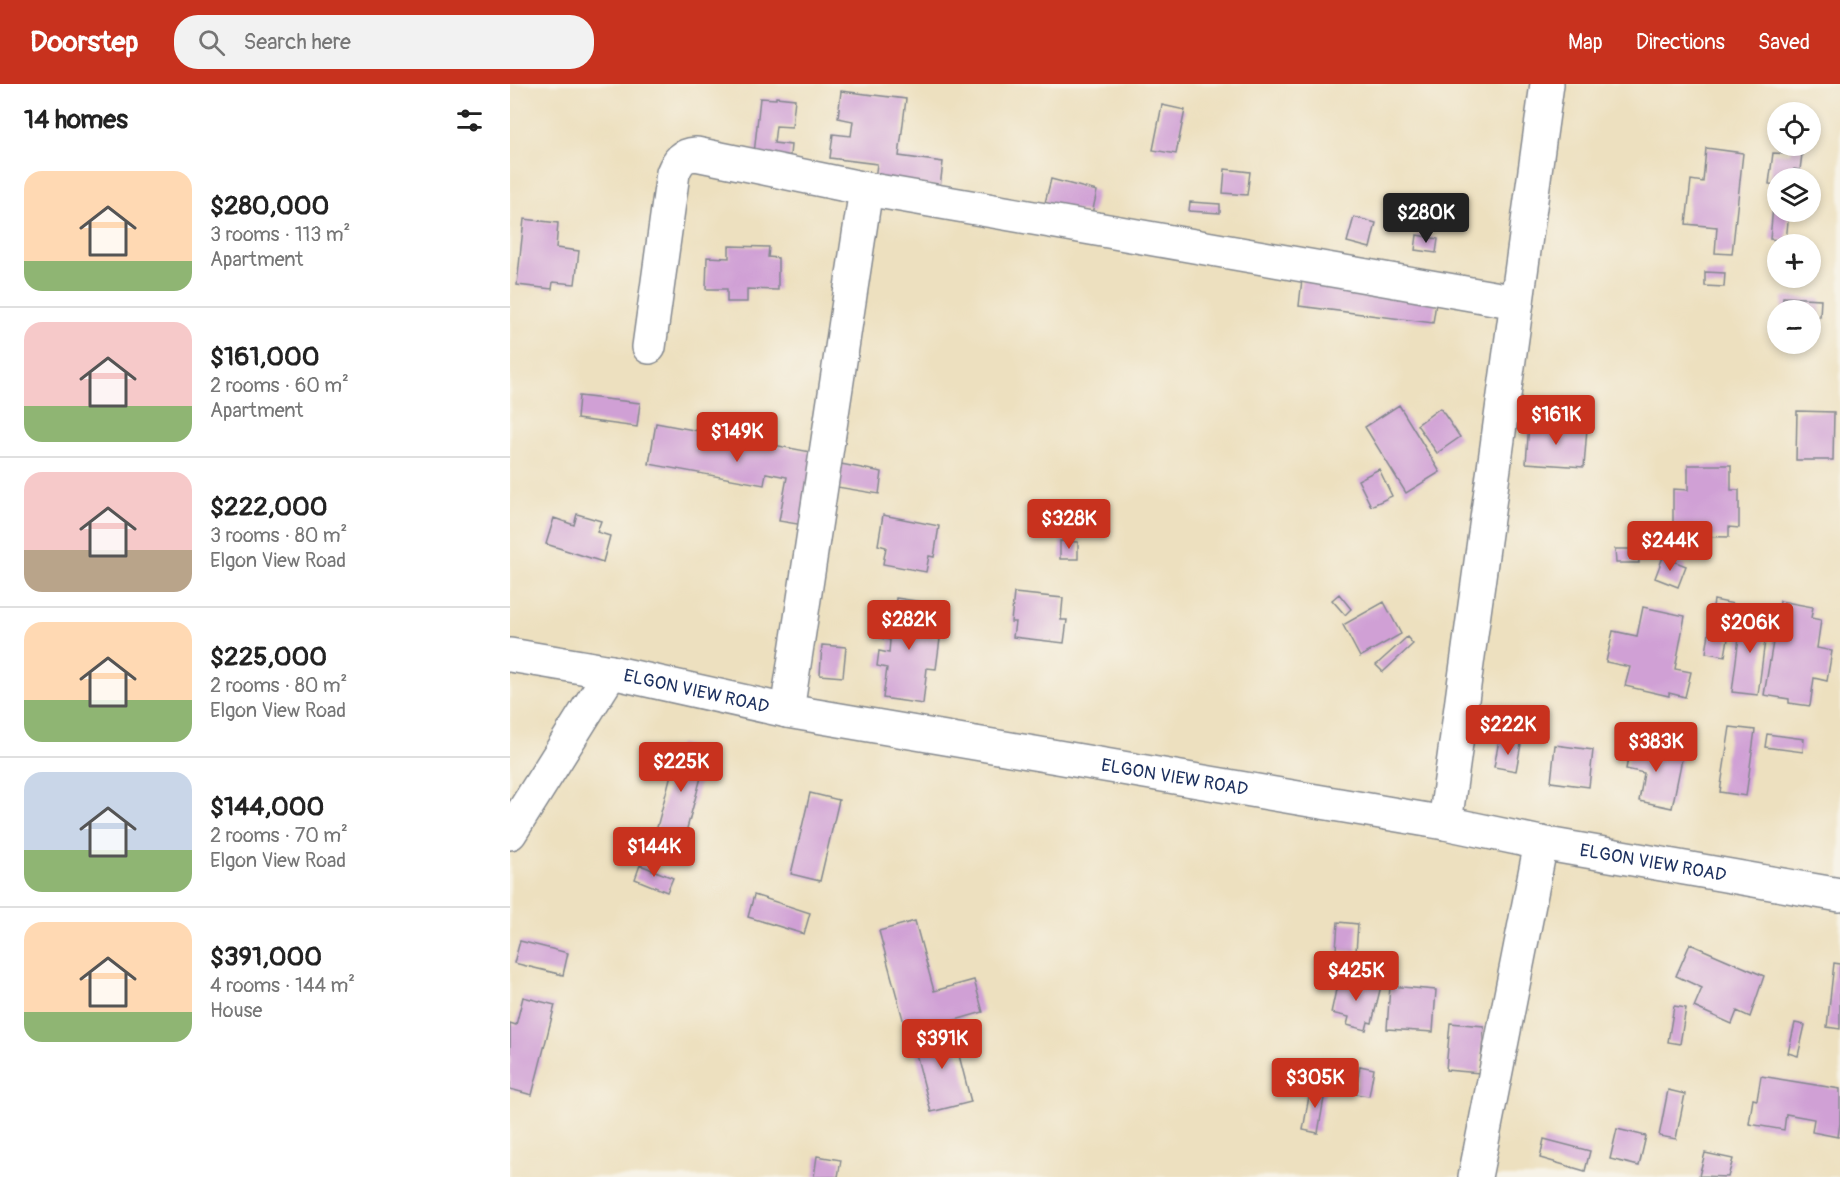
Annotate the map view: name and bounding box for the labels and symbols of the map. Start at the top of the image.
pin: $280K [1384,193,1468,244]
pin: $161K [1514,395,1598,446]
pin: $149K [695,412,779,463]
pin: $328K [1027,499,1111,550]
pin: $244K [1628,521,1712,572]
pin: $282K [867,600,951,651]
pin: $206K [1708,603,1792,654]
street label: ELGON VIEW ROAD [621,664,771,719]
pin: $222K [1466,705,1550,756]
pin: $383K [1614,722,1698,773]
pin: $225K [639,742,723,793]
street label: ELGON VIEW ROAD [1100,754,1250,801]
pin: $144K [612,827,696,878]
street label: ELGON VIEW ROAD [1578,839,1728,887]
pin: $425K [1314,951,1398,1002]
pin: $391K [900,1019,984,1070]
pin: $305K [1273,1058,1357,1109]

